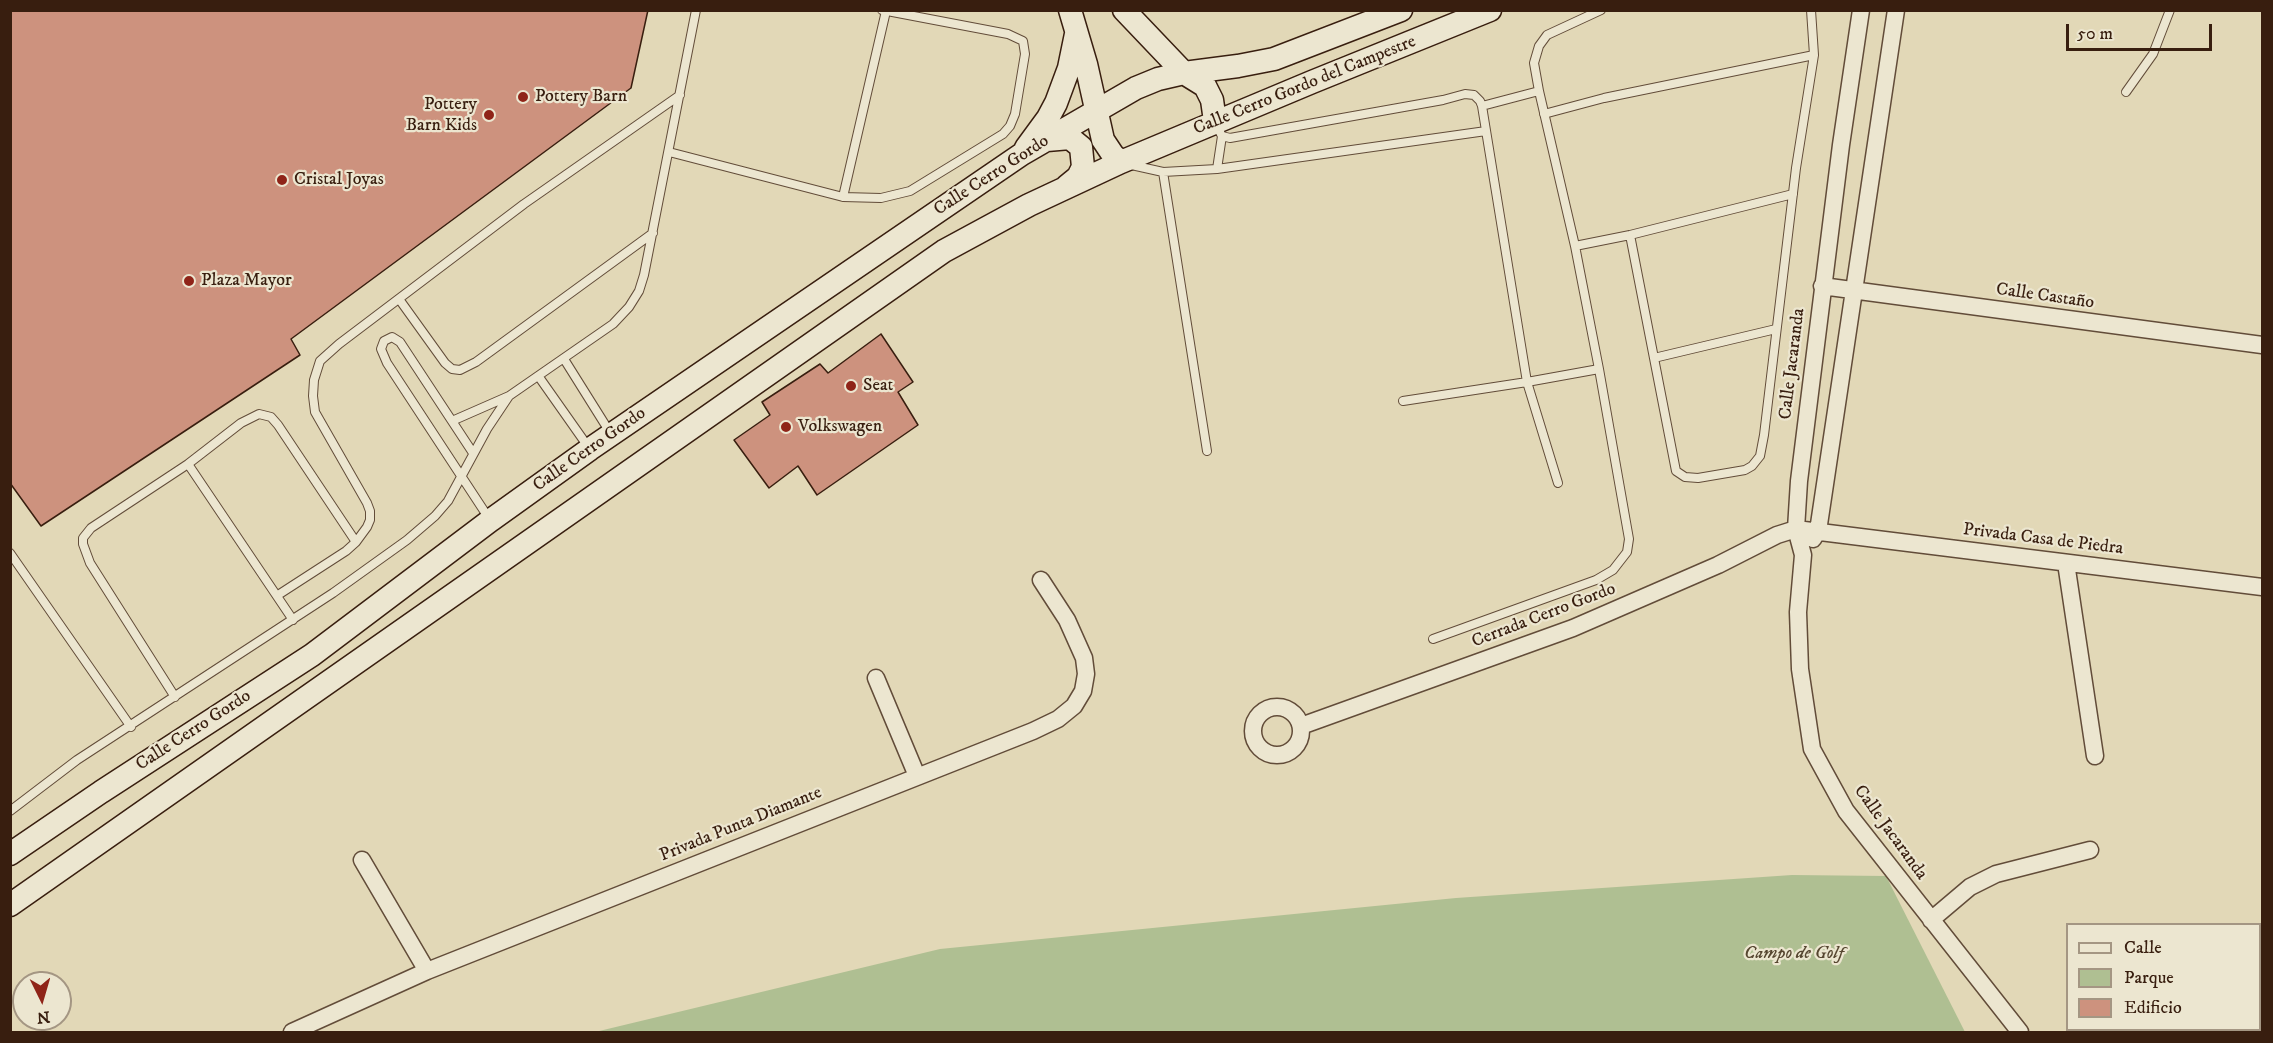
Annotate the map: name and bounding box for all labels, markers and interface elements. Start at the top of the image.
scale bar [2069,12,2214,50]
text: 50 m [2077,23,2113,45]
street label: Calle Cerro Gordo del Campestre [1191,31,1419,141]
place label: Pottery Barn [535,86,627,108]
marker: Pottery Barn [516,90,530,104]
place label: Pottery Barn Kids [406,94,477,136]
marker: Pottery Barn Kids [482,108,496,122]
street label: Calle Cerro Gordo [930,131,1054,221]
place label: Cristal Joyas [294,169,384,191]
marker: Cristal Joyas [275,173,289,187]
place label: Plaza Mayor [201,270,292,292]
marker: Plaza Mayor [182,274,196,288]
street label: Calle Castaño [1995,279,2095,315]
street label: Calle Jacaranda [1775,307,1811,421]
place label: Seat [863,375,893,397]
marker: Seat [844,379,858,393]
street label: Calle Cerro Gordo [529,403,651,497]
place label: Volkswagen [798,416,882,438]
marker: Volkswagen [779,420,793,434]
street label: Privada Casa de Piedra [1962,519,2124,561]
street label: Cerrada Cerro Gordo [1469,579,1619,653]
street label: Calle Cerro Gordo [132,686,256,776]
street label: Calle Jacaranda [1848,781,1932,885]
street label: Privada Punta Diamante [657,783,825,867]
legend [2066,923,2261,1031]
text: Calle [2124,937,2162,959]
park label: Campo de Golf [1744,943,1844,965]
text: Parque [2124,967,2174,989]
north arrow [12,971,72,1031]
text: Edificio [2124,997,2182,1019]
text: N [36,1006,51,1027]

